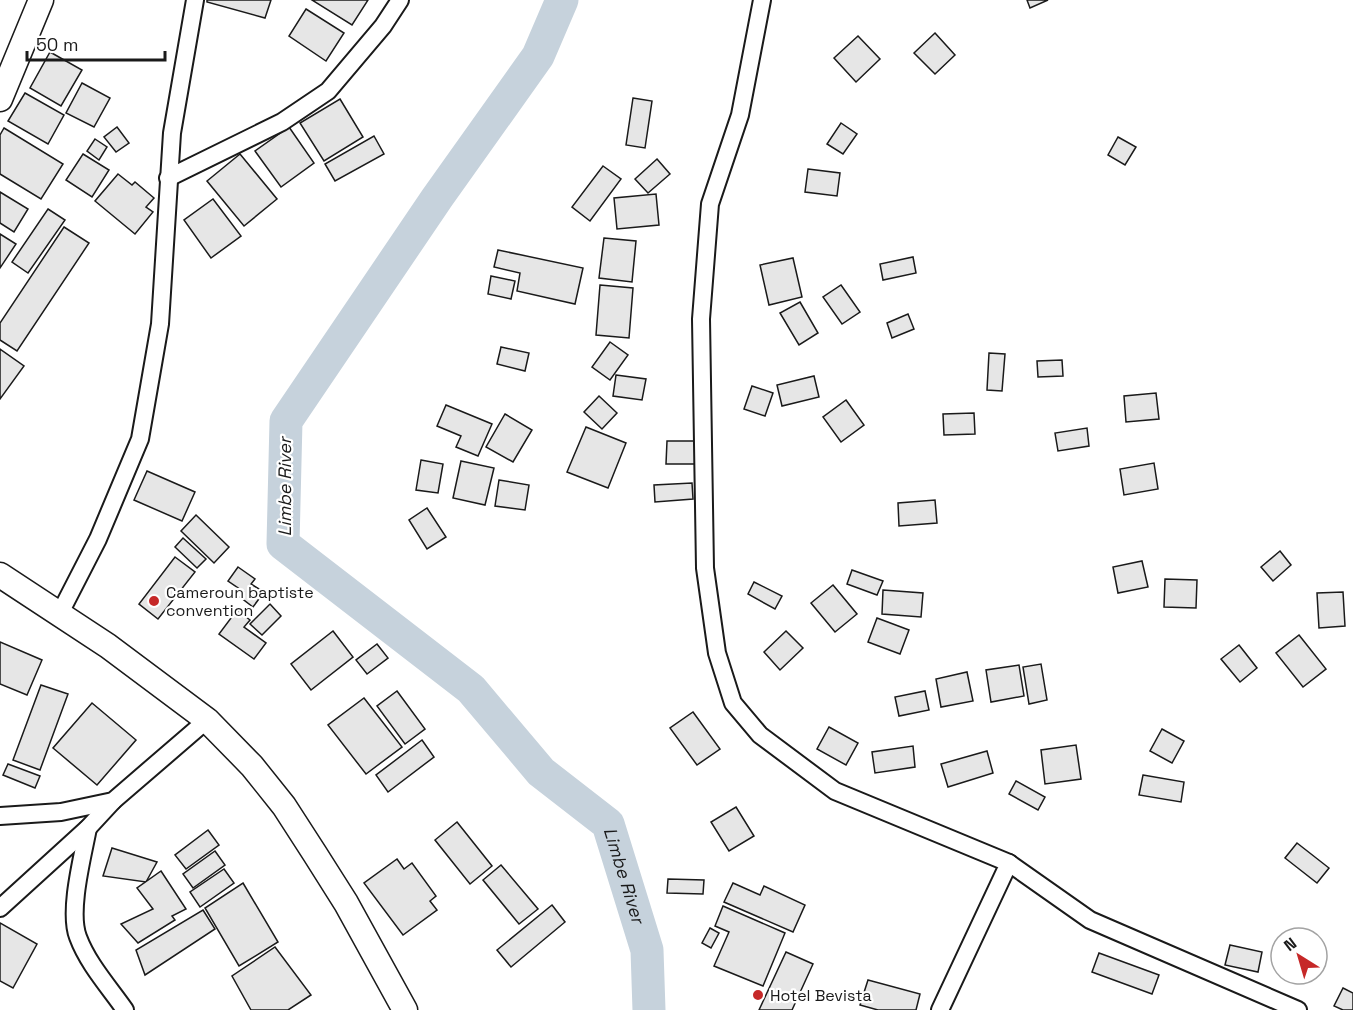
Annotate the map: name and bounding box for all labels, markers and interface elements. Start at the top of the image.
scale bar [27,24,165,62]
text: 50 m [36,33,78,56]
water label: Limbe River [273,435,296,537]
place label: Cameroun baptiste convention [166,582,314,621]
marker: Cameroun baptiste convention [147,594,161,608]
water label: Limbe River [599,824,651,928]
north arrow [1269,926,1329,986]
text: N [1280,933,1301,956]
place label: Hotel Bevista [770,985,872,1006]
marker: Hotel Bevista [751,988,765,1002]

